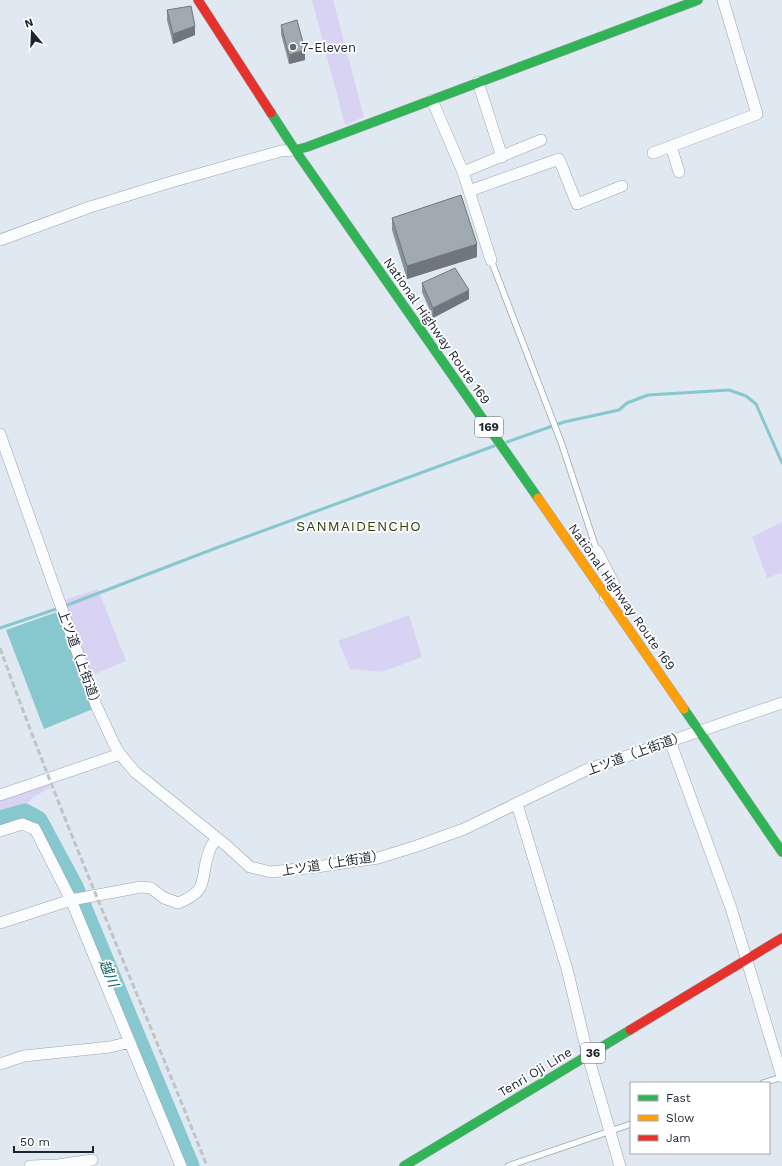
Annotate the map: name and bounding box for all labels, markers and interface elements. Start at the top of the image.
north arrow [12,12,52,52]
text: N [23,16,35,30]
place label: 7-Eleven [301,40,356,55]
marker: 7-Eleven [288,42,298,52]
street label: National Highway Route 169 [381,255,493,407]
road number: 169 [475,417,503,437]
district label: SANMAIDENCHO [296,518,422,534]
street label: National Highway Route 169 [566,521,678,673]
street label: 上ツ道（上街道） [55,608,105,710]
street label: 上ツ道（上街道） [585,728,687,778]
street label: 上ツ道（上街道） [280,847,386,879]
water label: 越川 [96,957,123,991]
road number: 36 [581,1043,605,1063]
street label: Tenri Oji Line [496,1044,574,1100]
legend [630,1082,770,1154]
text: Fast [666,1091,691,1105]
text: Slow [666,1111,694,1125]
scale bar [14,1128,93,1154]
text: Jam [666,1131,691,1145]
text: 50 m [20,1135,50,1149]

